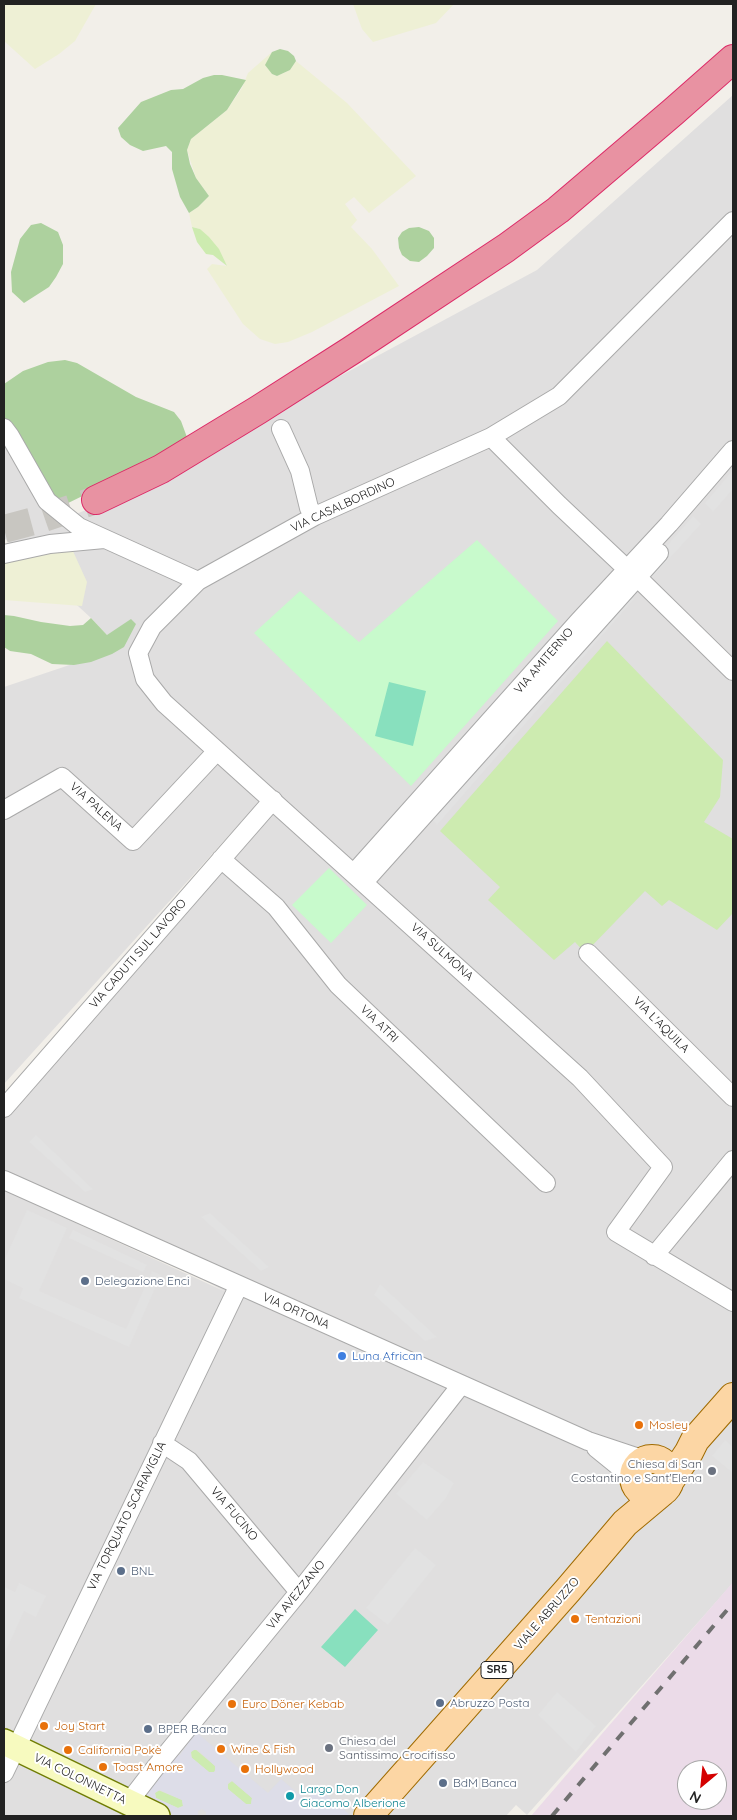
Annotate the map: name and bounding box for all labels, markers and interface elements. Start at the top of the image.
street label: VIA CASALBORDINO [289,475,397,535]
street label: VIA AMITERNO [511,625,577,697]
street label: VIA PALENA [67,780,125,834]
street label: VIA CADUTI SUL LAVORO [86,896,190,1012]
street label: VIA SULMONA [408,920,476,984]
street label: VIA L'AQUILA [630,994,692,1056]
street label: VIA ATRI [357,1002,401,1046]
place label: Delegazione Enci [95,1274,190,1288]
marker: Delegazione Enci [79,1275,91,1287]
street label: VIA ORTONA [260,1290,332,1332]
place label: Luna African [352,1349,422,1363]
marker: Luna African [336,1350,348,1362]
place label: Mosley [649,1418,688,1432]
marker: Mosley [633,1419,645,1431]
street label: VIA TORQUATO SCARAVIGLIA [85,1439,169,1593]
place label: Chiesa di San Costantino e Sant'Elena [571,1457,702,1485]
marker: Chiesa di San Costantino e Sant'Elena [706,1465,718,1477]
street label: VIA FUCINO [207,1484,261,1544]
street label: VIA AVEZZANO [264,1558,328,1632]
place label: BNL [131,1564,154,1578]
marker: BNL [115,1565,127,1577]
street label: VIALE ABRUZZO [511,1575,583,1653]
place label: Tentazioni [585,1612,641,1626]
marker: Tentazioni [569,1613,581,1625]
road number: SR5 [481,1662,513,1678]
place label: Abruzzo Posta [450,1696,530,1710]
place label: Euro Döner Kebab [242,1697,344,1711]
marker: Abruzzo Posta [434,1697,446,1709]
marker: Euro Döner Kebab [226,1698,238,1710]
place label: Joy Start [54,1719,105,1733]
marker: Joy Start [38,1720,50,1732]
place label: BPER Banca [158,1722,227,1736]
marker: BPER Banca [142,1723,154,1735]
place label: Chiesa del Santissimo Crocifisso [339,1734,455,1762]
place label: Wine & Fish [231,1742,295,1756]
marker: Chiesa del Santissimo Crocifisso [323,1742,335,1754]
place label: California Pokè [78,1743,161,1757]
marker: Wine & Fish [215,1743,227,1755]
marker: California Pokè [62,1744,74,1756]
street label: VIA COLONNETTA [32,1750,128,1808]
place label: Toast Amore [113,1760,183,1774]
north arrow [677,1760,727,1810]
marker: Toast Amore [97,1761,109,1773]
place label: Hollywood [255,1762,314,1776]
marker: Hollywood [239,1763,251,1775]
place label: BdM Banca [453,1776,517,1790]
marker: BdM Banca [437,1777,449,1789]
place label: Largo Don Giacomo Alberione [300,1782,406,1810]
text: N [687,1787,704,1808]
marker: Largo Don Giacomo Alberione [284,1790,296,1802]

